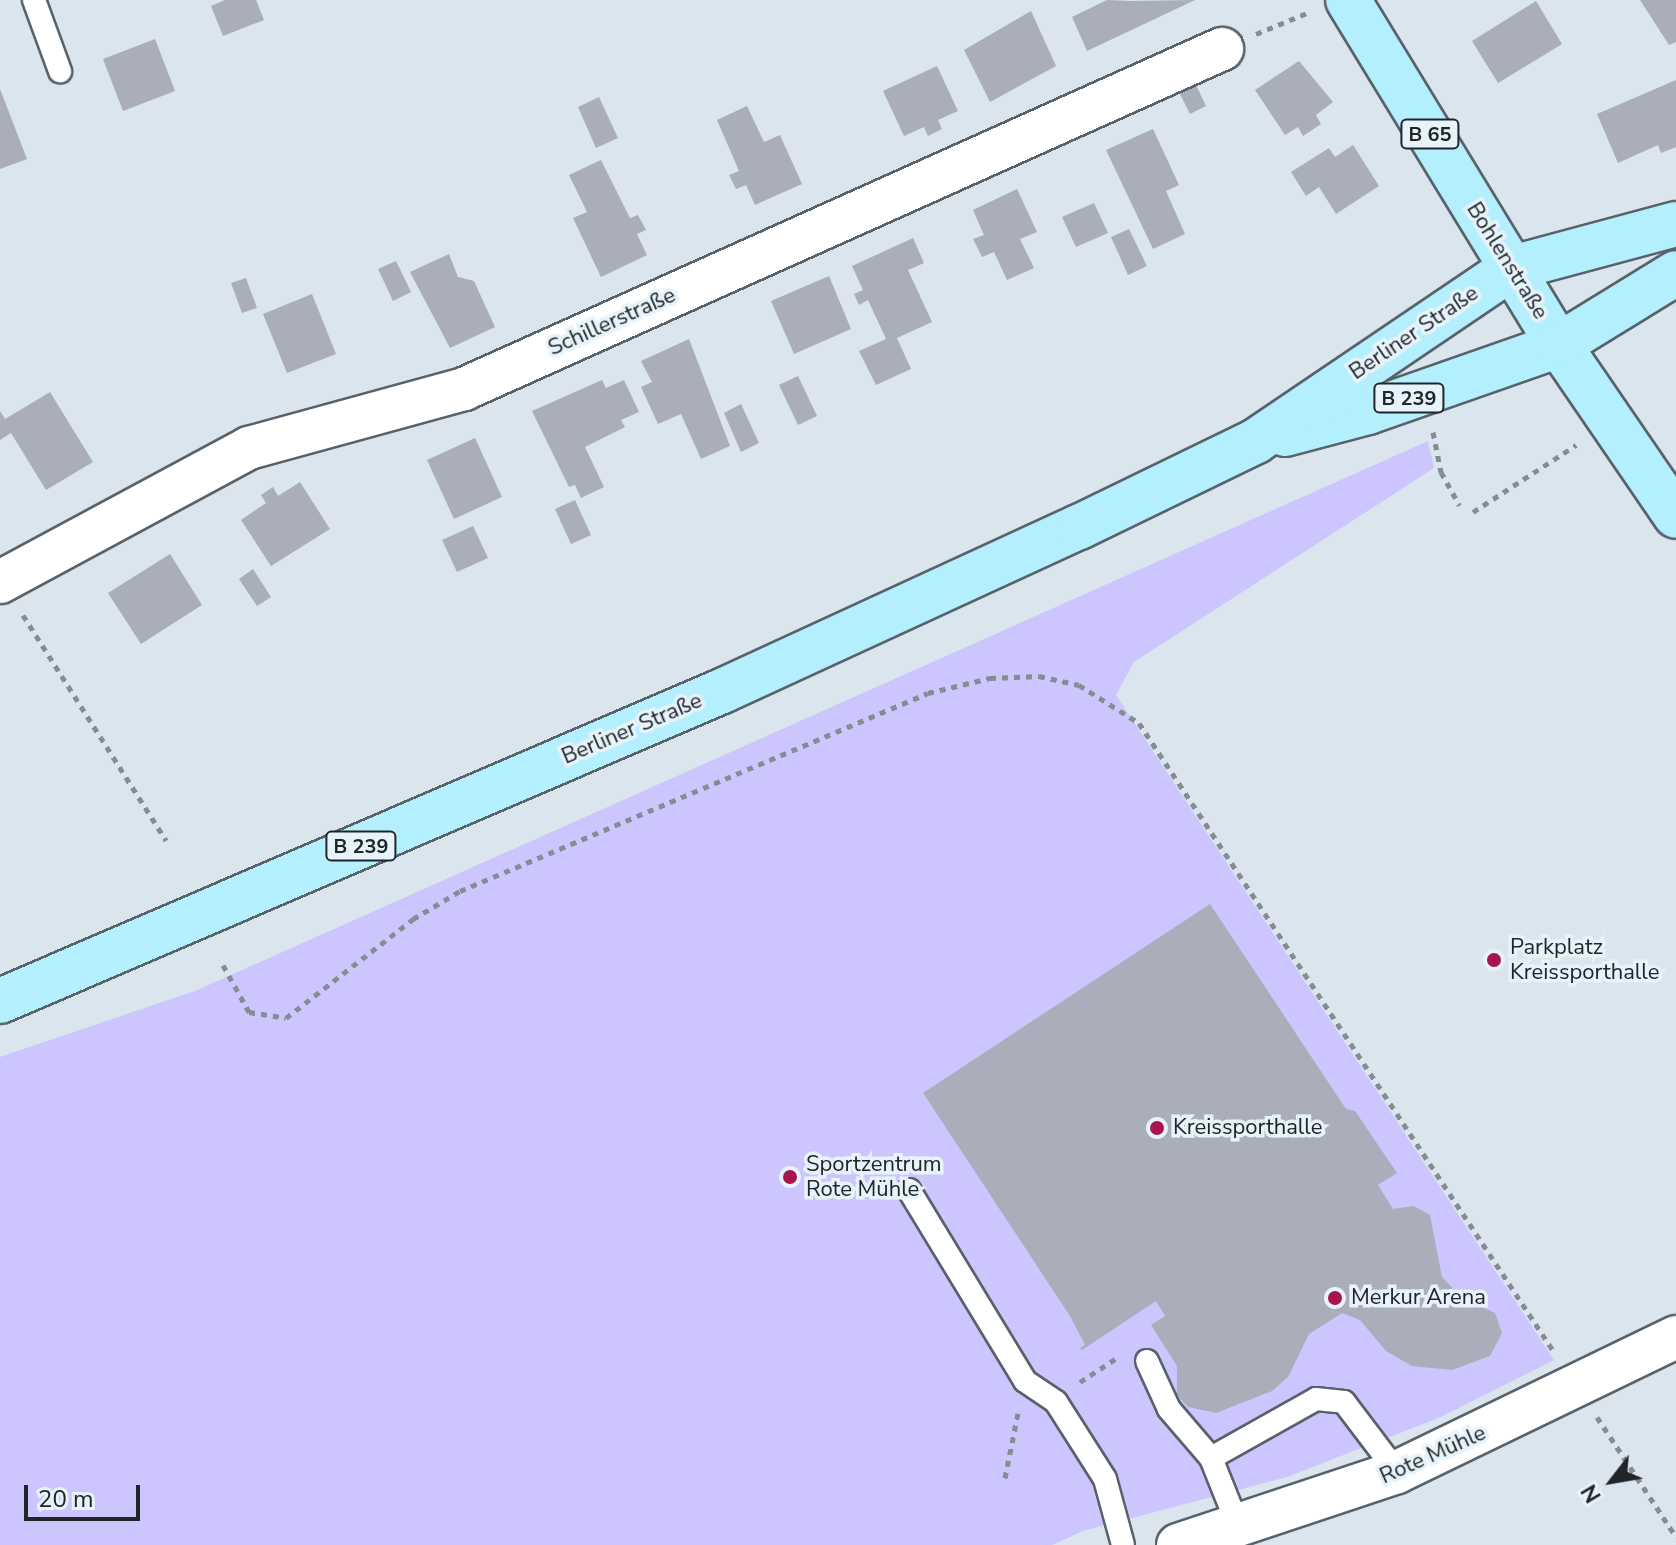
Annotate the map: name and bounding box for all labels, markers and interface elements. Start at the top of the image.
road number: B 65 [1400,118,1460,150]
street label: Bohlenstraße [1461,198,1553,324]
street label: Berliner Straße [1345,280,1483,386]
street label: Schillerstraße [544,282,680,362]
road number: B 239 [1373,382,1445,414]
street label: Berliner Straße [558,688,706,770]
road number: B 239 [325,830,397,862]
place label: Parkplatz Kreissporthalle [1510,934,1659,986]
marker: Parkplatz Kreissporthalle [1485,951,1503,969]
place label: Kreissporthalle [1173,1115,1322,1141]
marker: Kreissporthalle [1148,1119,1166,1137]
place label: Sportzentrum Rote Mühle [806,1151,942,1202]
marker: Sportzentrum Rote Mühle [781,1168,799,1186]
place label: Merkur Arena [1351,1285,1486,1311]
marker: Merkur Arena [1326,1289,1344,1307]
street label: Rote Mühle [1376,1420,1490,1490]
north arrow [1572,1441,1652,1521]
scale bar [28,1469,144,1519]
text: N [1574,1479,1609,1508]
text: 20 m [38,1483,94,1515]

